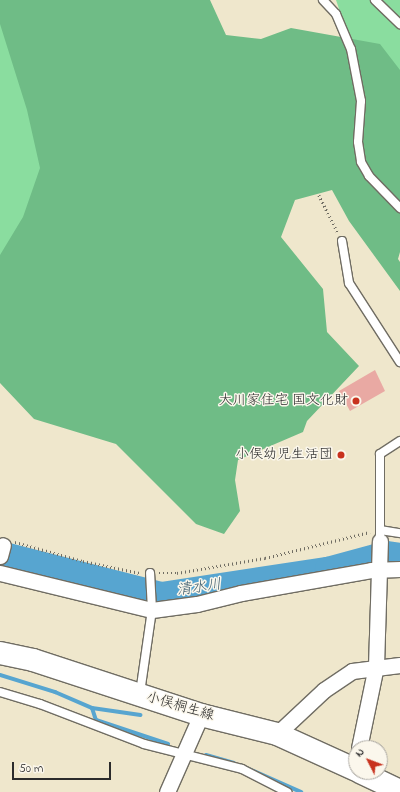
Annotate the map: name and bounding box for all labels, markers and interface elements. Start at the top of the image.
place label: 大川家住宅 国文化財 [219,393,348,409]
marker: 大川家住宅 国文化財 [351,396,361,406]
place label: 小俣幼児生活団 [235,447,333,463]
marker: 小俣幼児生活団 [336,450,346,460]
water label: 清水川 [175,576,223,600]
street label: 小俣桐生線 [144,689,216,725]
north arrow [348,740,388,780]
text: N [351,745,368,761]
scale bar [14,754,113,780]
text: 50 m [19,760,43,778]

